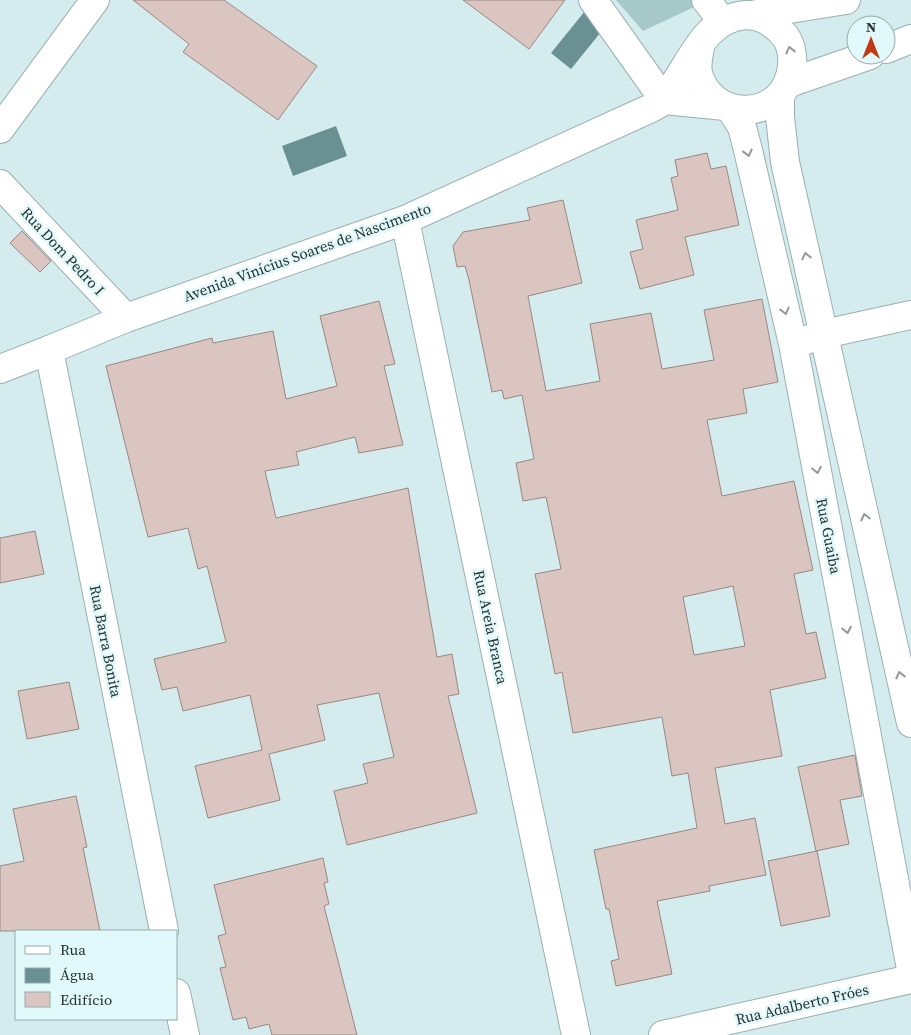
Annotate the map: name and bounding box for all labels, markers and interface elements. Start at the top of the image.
north arrow [846,15,896,65]
text: N [866,17,876,37]
one-way arrow [785,45,796,54]
one-way arrow [742,148,753,157]
street label: Avenida Vinícius Soares de Nascimento [180,197,434,307]
street label: Rua Dom Pedro I [17,202,109,300]
one-way arrow [801,251,812,260]
one-way arrow [779,306,790,315]
one-way arrow [811,466,821,475]
street label: Rua Guaiba [811,496,847,576]
one-way arrow [860,512,871,521]
street label: Rua Areia Branca [469,568,513,686]
street label: Rua Barra Bonita [85,583,127,699]
one-way arrow [841,625,852,634]
one-way arrow [895,671,906,680]
legend [15,930,178,1020]
text: Rua [60,939,86,960]
text: Água [60,964,94,985]
street label: Rua Adalberto Fróes [733,978,871,1030]
text: Edifício [60,989,112,1010]

